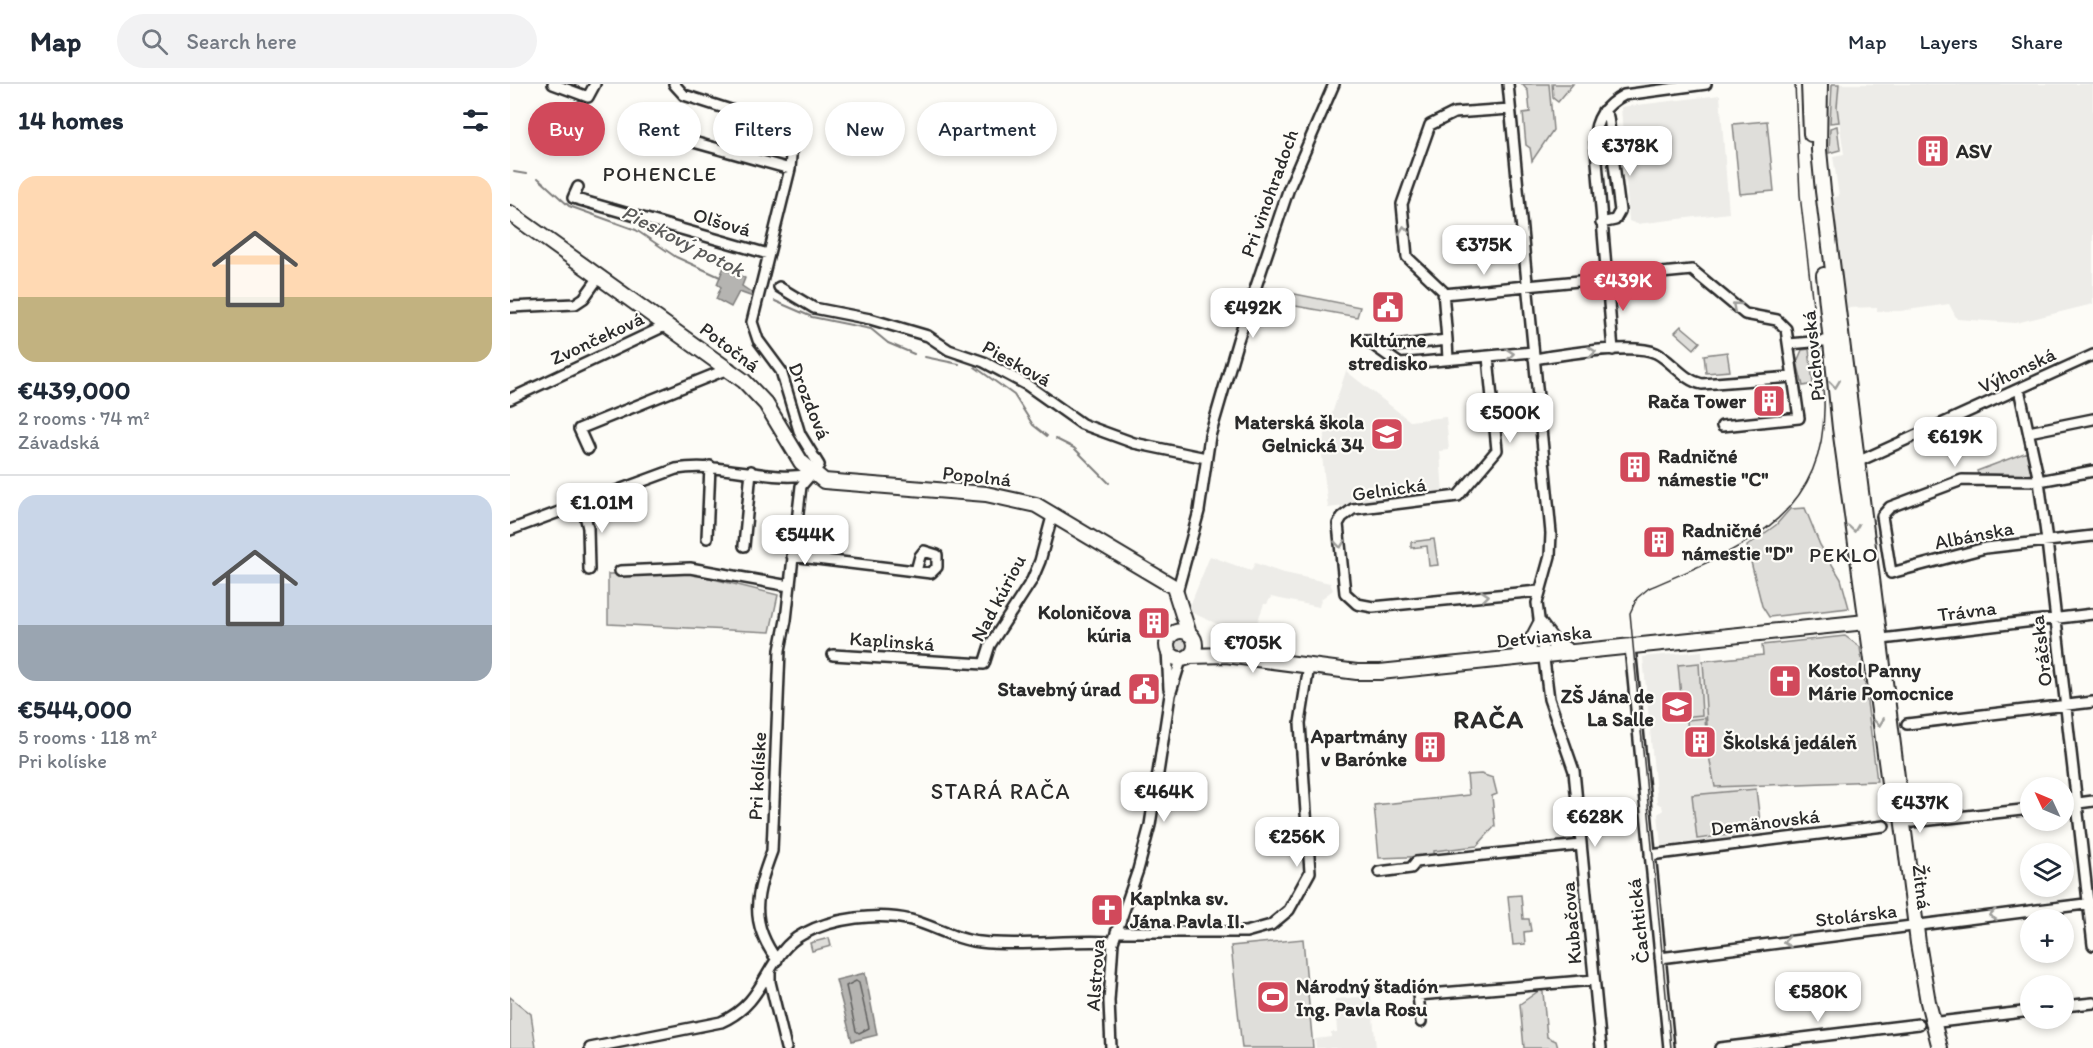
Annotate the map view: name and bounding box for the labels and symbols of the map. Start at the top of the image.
street label: Pri vinohradoch [1235,126,1303,260]
pin: €378K [1588,126,1672,177]
building icon: ASV [1915,133,1951,169]
place label: ASV [1955,139,1992,163]
district label: POHENCLE [602,161,718,186]
water label: Pieskový potok [618,199,749,283]
street label: Olšová [690,202,754,242]
pin: €375K [1442,225,1526,276]
one-way arrow [1398,226,1411,235]
pin: €439K [1581,261,1665,312]
pin: €492K [1211,288,1295,339]
public building icon: Kultúrne stredisko [1370,289,1406,325]
one-way arrow [1732,302,1743,313]
street label: Zvončeková [547,306,648,370]
street label: Púchovská [1796,309,1830,403]
street label: Potočná [695,317,765,378]
place label: Kultúrne stredisko [1348,328,1428,375]
street label: Piesková [978,334,1056,392]
street label: Výhonská [1975,341,2060,398]
one-way arrow [1587,347,1596,359]
one-way arrow [1506,349,1515,361]
street label: Drozdová [784,359,837,444]
one-way arrow [1829,379,1841,388]
building icon: Rača Tower [1751,383,1787,419]
place label: Rača Tower [1648,389,1746,413]
pin: €500K [1468,393,1552,444]
place label: Materská škola Gelnická 34 [1234,410,1364,457]
school or university icon: Materská škola Gelnická 34 [1369,416,1405,452]
pin: €619K [1913,417,1997,468]
place label: Radničné námestie "C" [1657,444,1769,491]
building icon: Radničné námestie "C" [1617,449,1653,485]
street label: Popolná [941,460,1013,492]
street label: Gelnická [1350,472,1428,506]
pin: €1.01M [553,483,651,534]
pin: €544K [763,515,847,566]
street label: Albánska [1932,515,2016,554]
place label: Radničné námestie "D" [1681,518,1793,565]
one-way arrow [1847,523,1859,532]
building icon: Radničné námestie "D" [1641,524,1677,560]
one-way arrow [1333,540,1346,549]
district label: PEKLO [1809,542,1879,567]
street label: Nad kúriou [965,550,1031,646]
one-way arrow [1481,590,1490,603]
street label: Trávna [1936,595,1998,627]
place label: Koloničova kúria [1038,600,1131,647]
building icon: Koloničova kúria [1136,605,1172,641]
street label: Oráčska [2025,613,2057,688]
street label: Detvianska [1495,619,1594,653]
pin: €705K [1211,623,1295,674]
street label: Kaplinská [849,626,936,656]
place label: Kostol Panny Márie Pomocnice [1808,658,1954,705]
church icon: Kostol Panny Márie Pomocnice [1767,663,1803,699]
public building icon: Stavebný úrad [1126,671,1162,707]
place label: Stavebný úrad [998,677,1121,702]
place label: ZŠ Jána de La Salle [1561,684,1654,731]
school or university icon: ZŠ Jána de La Salle [1659,689,1695,725]
district label: RAČA [1453,703,1525,735]
one-way arrow [1873,717,1885,727]
place label: Apartmány v Barónke [1310,724,1408,771]
building icon: Školská jedáleň [1682,724,1718,760]
building icon: Apartmány v Barónke [1412,729,1448,765]
place label: Školská jedáleň [1723,730,1858,755]
street label: Pri kolíske [743,731,771,821]
pin: €464K [1122,772,1206,823]
north arrow [2020,777,2074,831]
district label: STARÁ RAČA [931,778,1071,805]
pin: €437K [1878,783,1962,834]
pin: €628K [1553,797,1637,848]
street label: Demänovská [1709,803,1821,841]
pin: €256K [1255,817,1339,868]
street label: Žitná [1907,863,1937,911]
street label: Čachtická [1622,877,1654,965]
street label: Kubačova [1555,880,1587,965]
place label: Kaplnka sv. Jána Pavla II. [1129,886,1245,933]
church icon: Kaplnka sv. Jána Pavla II. [1089,892,1125,928]
street label: Stolárska [1814,898,1898,932]
one-way arrow [1989,908,1998,921]
one-way arrow [1782,935,1792,948]
street label: Alstrova [1081,938,1109,1012]
pin: €580K [1776,972,1860,1023]
place label: Národný štadión Ing. Pavla Rosu [1296,974,1439,1022]
sports icon: Národný štadión Ing. Pavla Rosu [1255,979,1291,1015]

